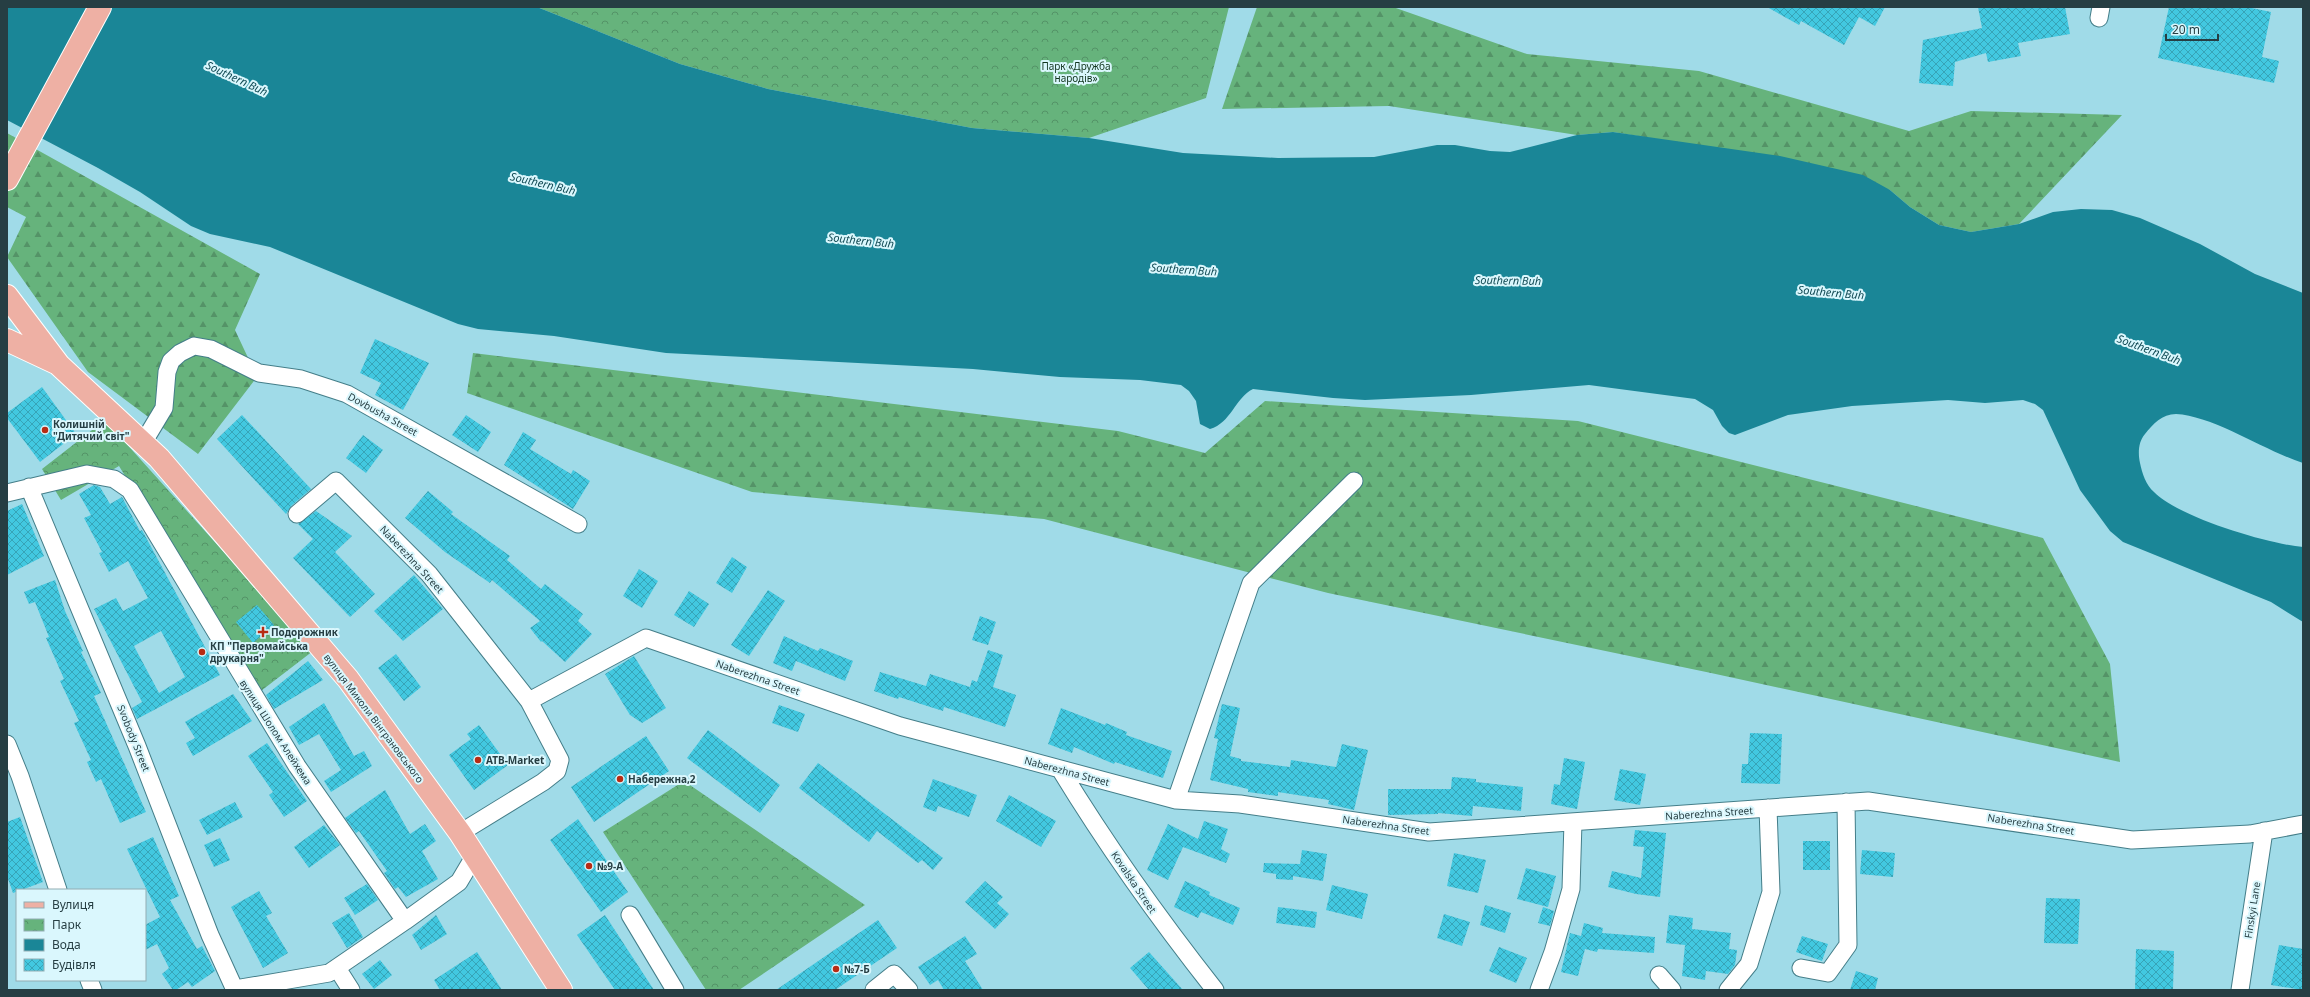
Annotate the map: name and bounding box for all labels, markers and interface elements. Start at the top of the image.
scale bar [2166,16,2218,42]
text: 20 m [2172,21,2200,38]
water label: Southern Buh [204,57,270,99]
park label: Парк «Дружба народів» [1041,59,1111,85]
water label: Southern Buh [509,168,577,198]
water label: Southern Buh [827,229,895,251]
water label: Southern Buh [1150,259,1218,279]
water label: Southern Buh [1475,272,1541,288]
water label: Southern Buh [1797,282,1865,302]
water label: Southern Buh [2115,331,2183,367]
street label: Dovbusha Street [346,389,421,439]
place label: Колишній "Дитячий світ" [53,417,130,443]
marker: Колишній "Дитячий світ" [40,425,50,435]
street label: Naberezhna Street [377,522,447,596]
place label: Подорожник [271,625,339,639]
marker: Подорожник [258,627,268,637]
place label: КП "Первомайська друкарня" [210,639,308,665]
marker: КП "Первомайська друкарня" [197,647,207,657]
street label: вулиця Миколи Вінграновського [321,651,427,785]
street label: Naberezhna Street [714,656,802,698]
street label: вулиця Шолом Алейхема [237,677,315,787]
street label: Svobody Street [114,703,154,774]
place label: ATB-Market [486,753,545,767]
street label: Naberezhna Street [1023,753,1112,789]
marker: ATB-Market [473,755,483,765]
place label: Набережна,2 [628,772,696,786]
marker: Набережна,2 [615,774,625,784]
street label: Naberezhna Street [1665,803,1754,823]
street label: Naberezhna Street [1987,810,2076,838]
street label: Naberezhna Street [1342,812,1431,838]
street label: Kovalska Street [1108,848,1160,916]
place label: №9-А [597,859,623,873]
marker: №9-А [584,861,594,871]
street label: Finskyi Lane [2241,880,2263,939]
legend [16,889,146,981]
text: Вулиця [52,896,94,913]
text: Парк [52,916,82,933]
text: Вода [52,936,81,953]
text: Будівля [52,956,96,973]
place label: №7-Б [844,962,870,976]
marker: №7-Б [831,964,841,974]

